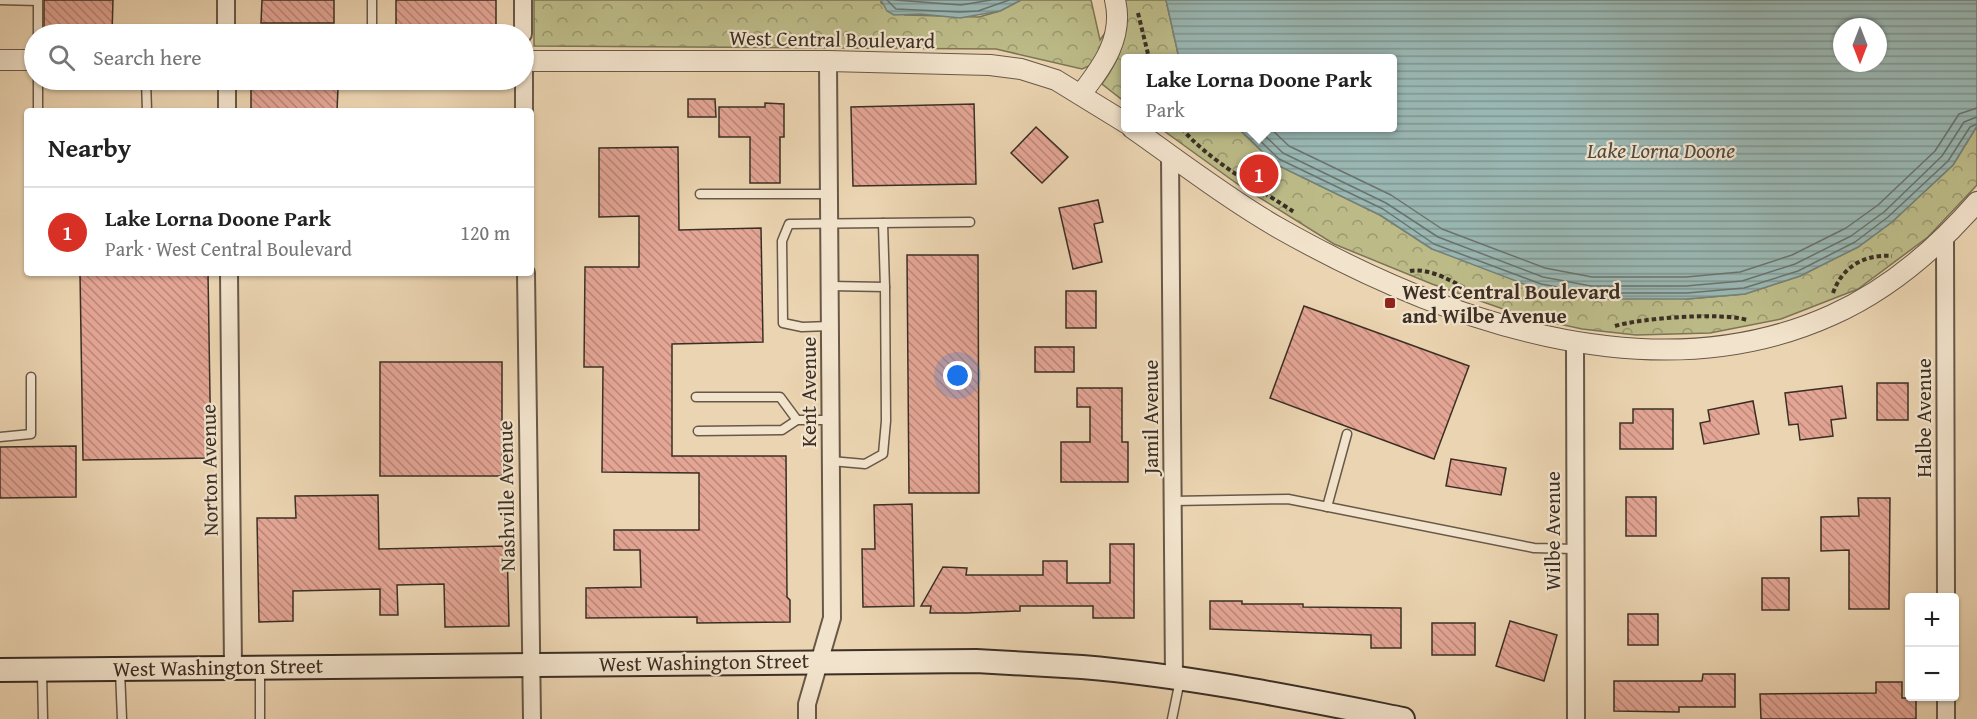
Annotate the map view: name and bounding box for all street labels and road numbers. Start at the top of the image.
street label: West Central Boulevard [729,22,936,56]
street label: Kent Avenue [793,337,824,447]
street label: Halbe Avenue [1908,358,1939,478]
street label: Jamil Avenue [1135,360,1166,477]
street label: Norton Avenue [192,404,226,536]
street label: Nashville Avenue [489,420,523,572]
street label: Wilbe Avenue [1537,471,1568,591]
street label: West Washington Street [599,645,810,679]
street label: West Washington Street [113,650,324,684]

